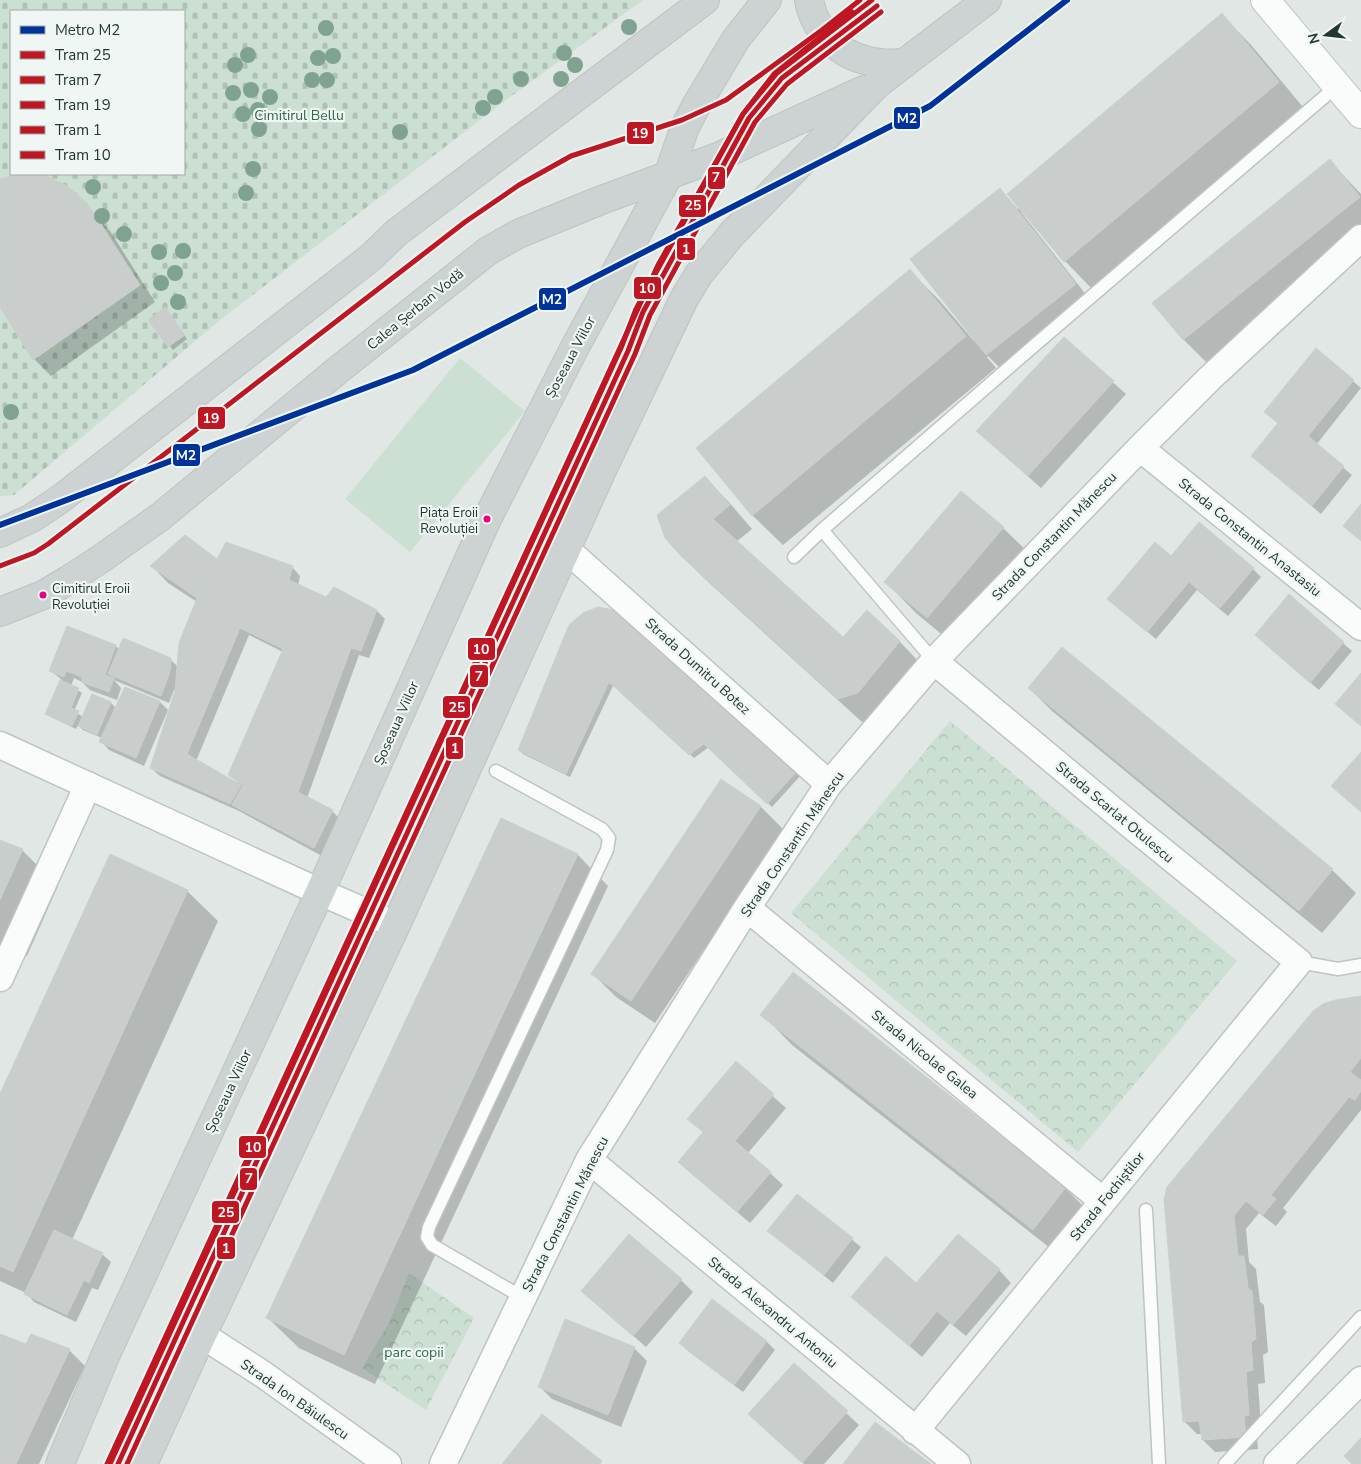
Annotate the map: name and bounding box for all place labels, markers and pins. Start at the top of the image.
place label: Piața Eroii Revoluției [420,504,478,538]
marker: Piața Eroii Revoluției [482,514,492,524]
place label: Cimitirul Eroii Revoluției [52,580,130,614]
marker: Cimitirul Eroii Revoluției [38,590,48,600]

